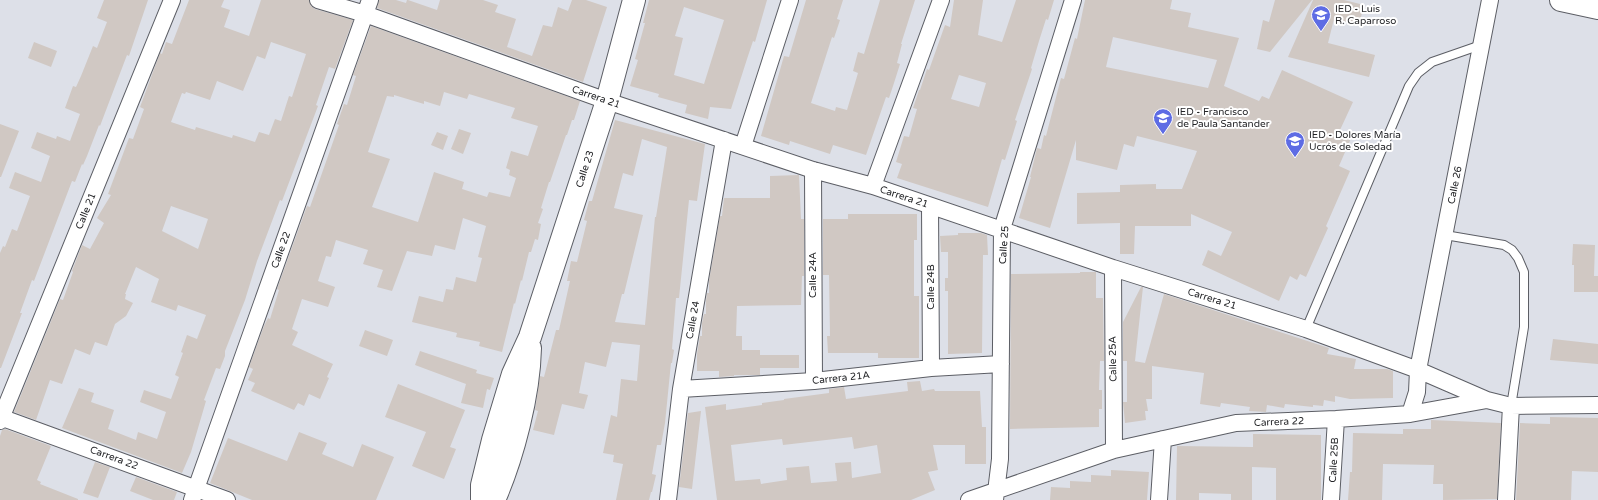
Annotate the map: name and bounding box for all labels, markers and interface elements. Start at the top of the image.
place label: IED - Luis R. Caparroso [1335,3,1396,27]
school or university icon: IED - Luis R. Caparroso [1310,4,1332,32]
street label: Carrera 21 [570,83,622,111]
place label: IED - Francisco de Paula Santander [1177,106,1270,130]
school or university icon: IED - Francisco de Paula Santander [1152,107,1174,135]
place label: IED - Dolores María Ucrós de Soledad [1309,129,1401,153]
school or university icon: IED - Dolores María Ucrós de Soledad [1284,130,1306,158]
street label: Calle 23 [573,149,597,189]
street label: Calle 26 [1445,165,1465,205]
street label: Carrera 21 [878,184,930,210]
street label: Calle 21 [73,191,99,231]
street label: Calle 25 [997,225,1011,265]
street label: Calle 22 [269,230,293,270]
street label: Calle 24A [807,252,819,298]
street label: Calle 24B [925,264,937,310]
street label: Carrera 21 [1186,286,1238,312]
street label: Calle 24 [684,300,702,340]
street label: Calle 25A [1107,336,1119,382]
street label: Carrera 21A [812,369,870,387]
street label: Carrera 22 [1254,415,1304,429]
street label: Calle 25B [1327,437,1341,483]
street label: Carrera 22 [88,444,140,472]

